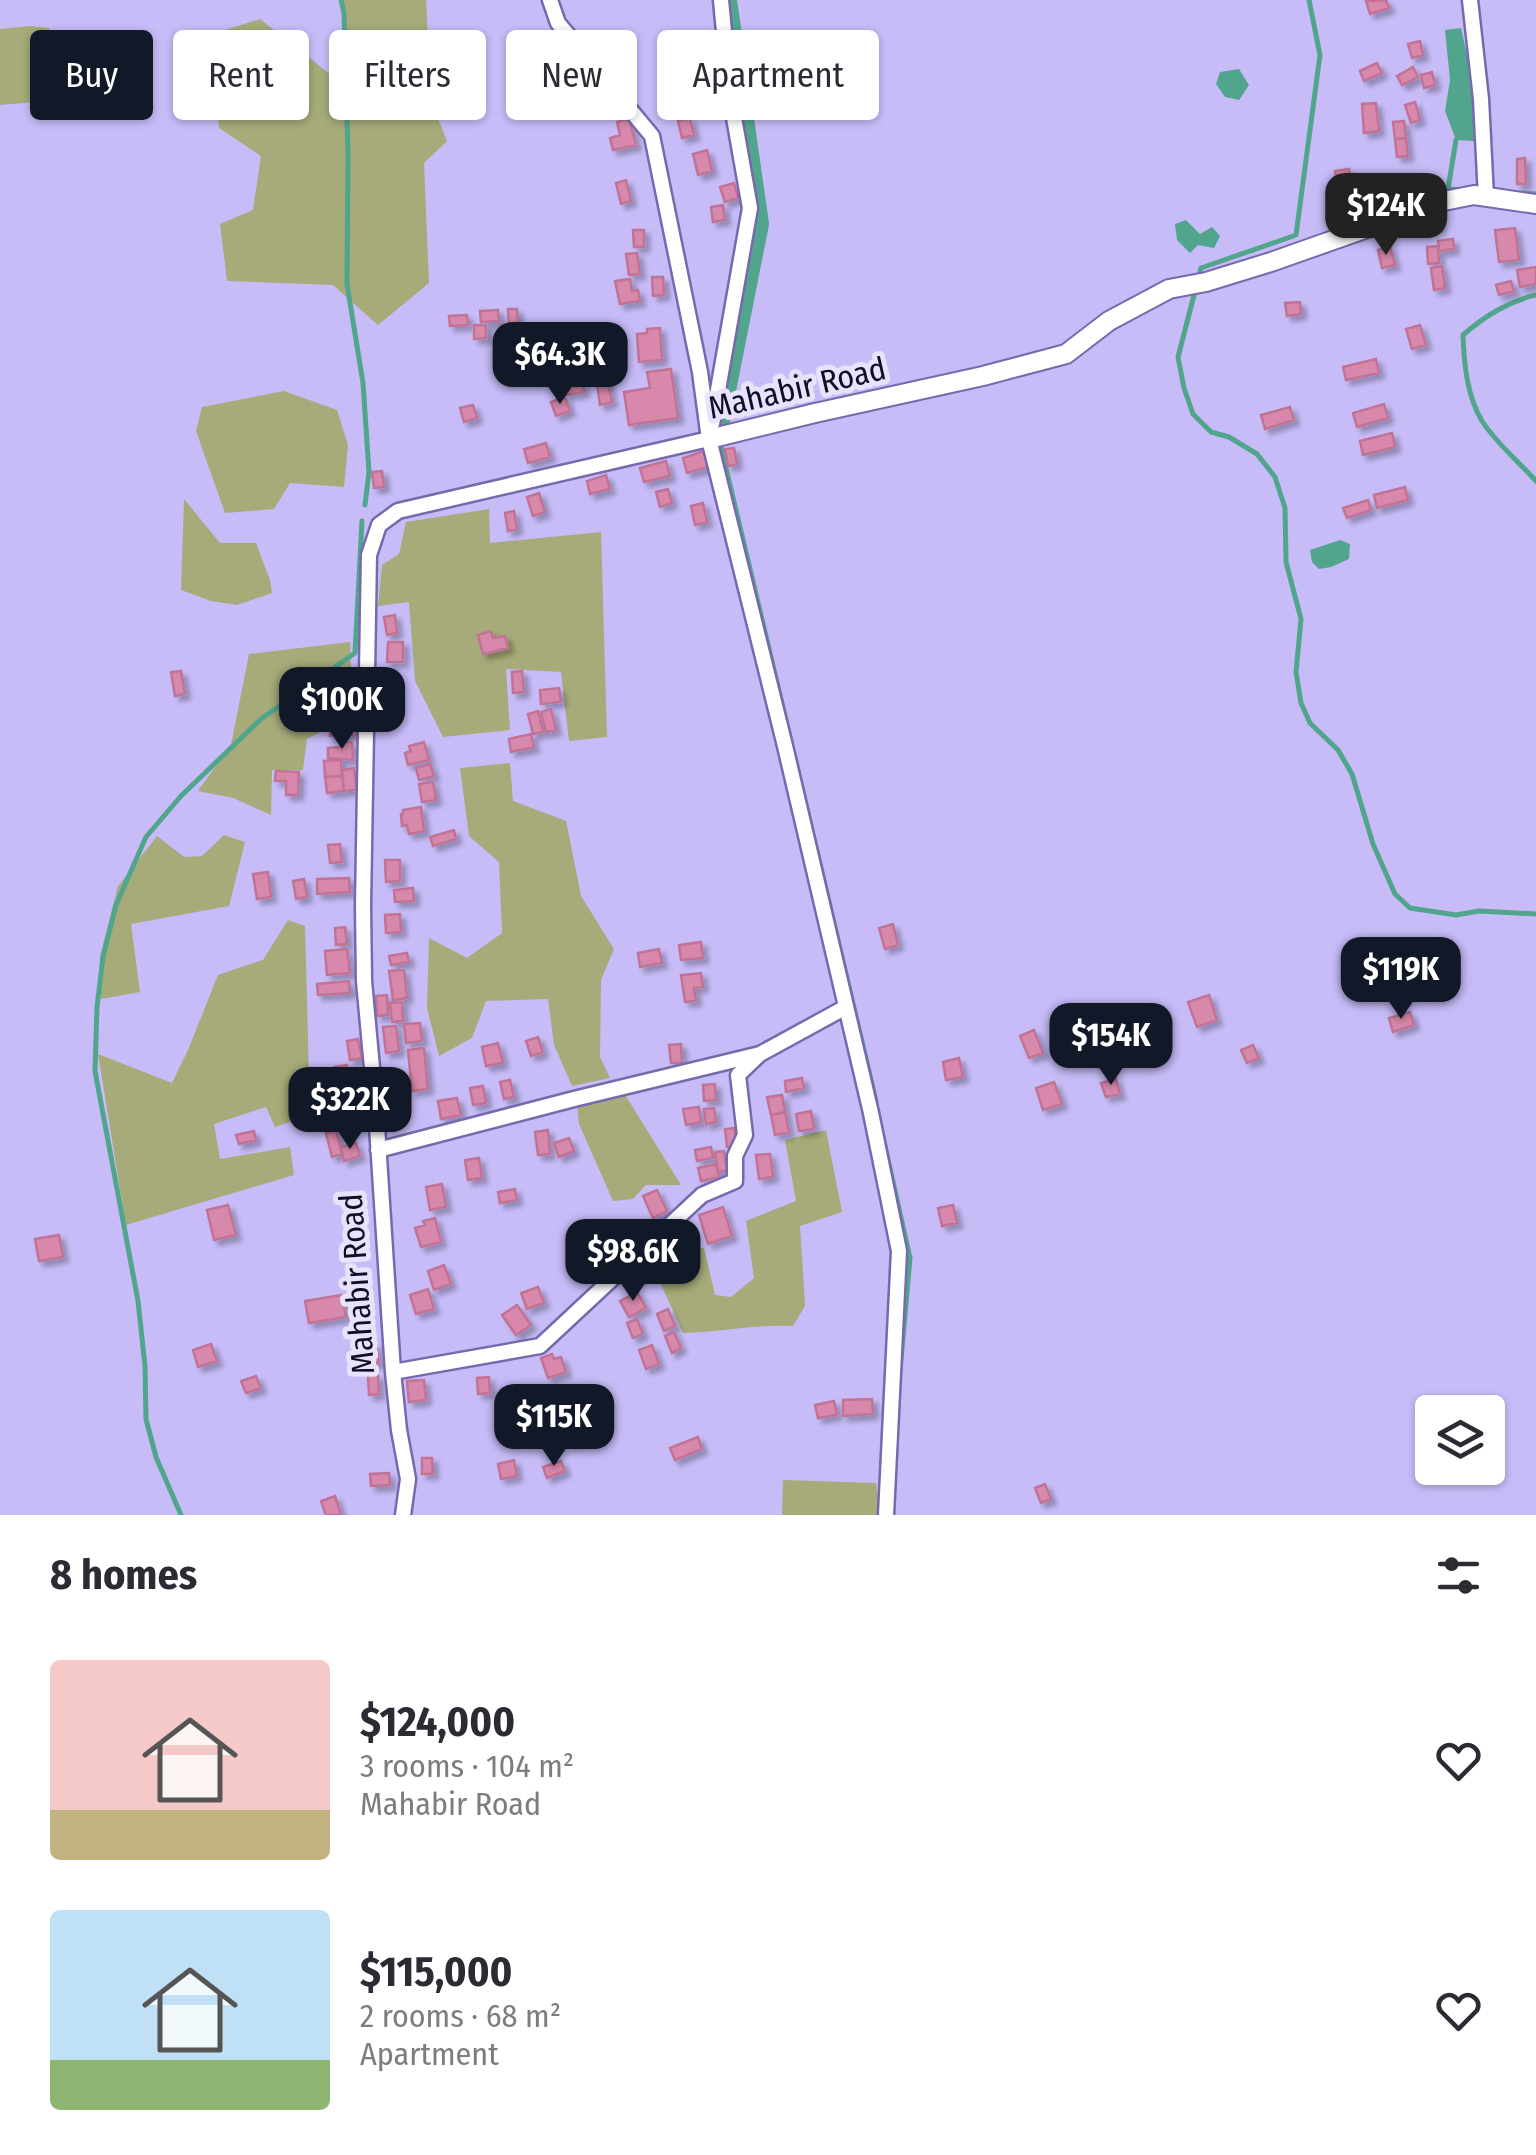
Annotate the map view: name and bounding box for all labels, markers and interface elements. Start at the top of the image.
chip: Buy [30,30,153,120]
chip: Rent [173,30,309,120]
chip: Filters [329,30,486,120]
chip: New [506,30,637,120]
chip: Apartment [657,30,879,120]
pin: $124K [1316,173,1456,258]
text: $124K [1347,186,1425,224]
pin: $64.3K [479,322,641,407]
text: $64.3K [515,335,605,373]
street label: Mahabir Road [704,349,890,427]
pin: $100K [272,667,412,752]
text: $100K [301,680,383,718]
pin: $119K [1331,937,1471,1022]
text: $119K [1363,950,1439,988]
pin: $154K [1041,1003,1181,1088]
text: $154K [1071,1016,1151,1054]
pin: $322K [280,1067,420,1152]
text: $322K [310,1080,390,1118]
street label: Mahabir Road [332,1192,382,1376]
pin: $98.6K [552,1219,714,1304]
text: $98.6K [587,1232,679,1270]
pin: $115K [484,1384,624,1469]
map controls [1415,1395,1505,1485]
button: layers [1415,1395,1505,1485]
text: $115K [516,1397,592,1435]
icon: filters [1431,1548,1486,1603]
text: 8 homes [50,1550,197,1600]
text: $124,000 [360,1697,515,1747]
icon: home [130,1700,250,1820]
icon: heart [1431,1733,1486,1788]
text: 3 rooms · 104 m² [360,1747,574,1785]
text: Mahabir Road [360,1785,541,1823]
text: $115,000 [360,1947,513,1997]
icon: home [130,1950,250,2070]
icon: heart [1431,1983,1486,2038]
text: 2 rooms · 68 m² [360,1997,561,2035]
text: Apartment [360,2035,499,2073]

